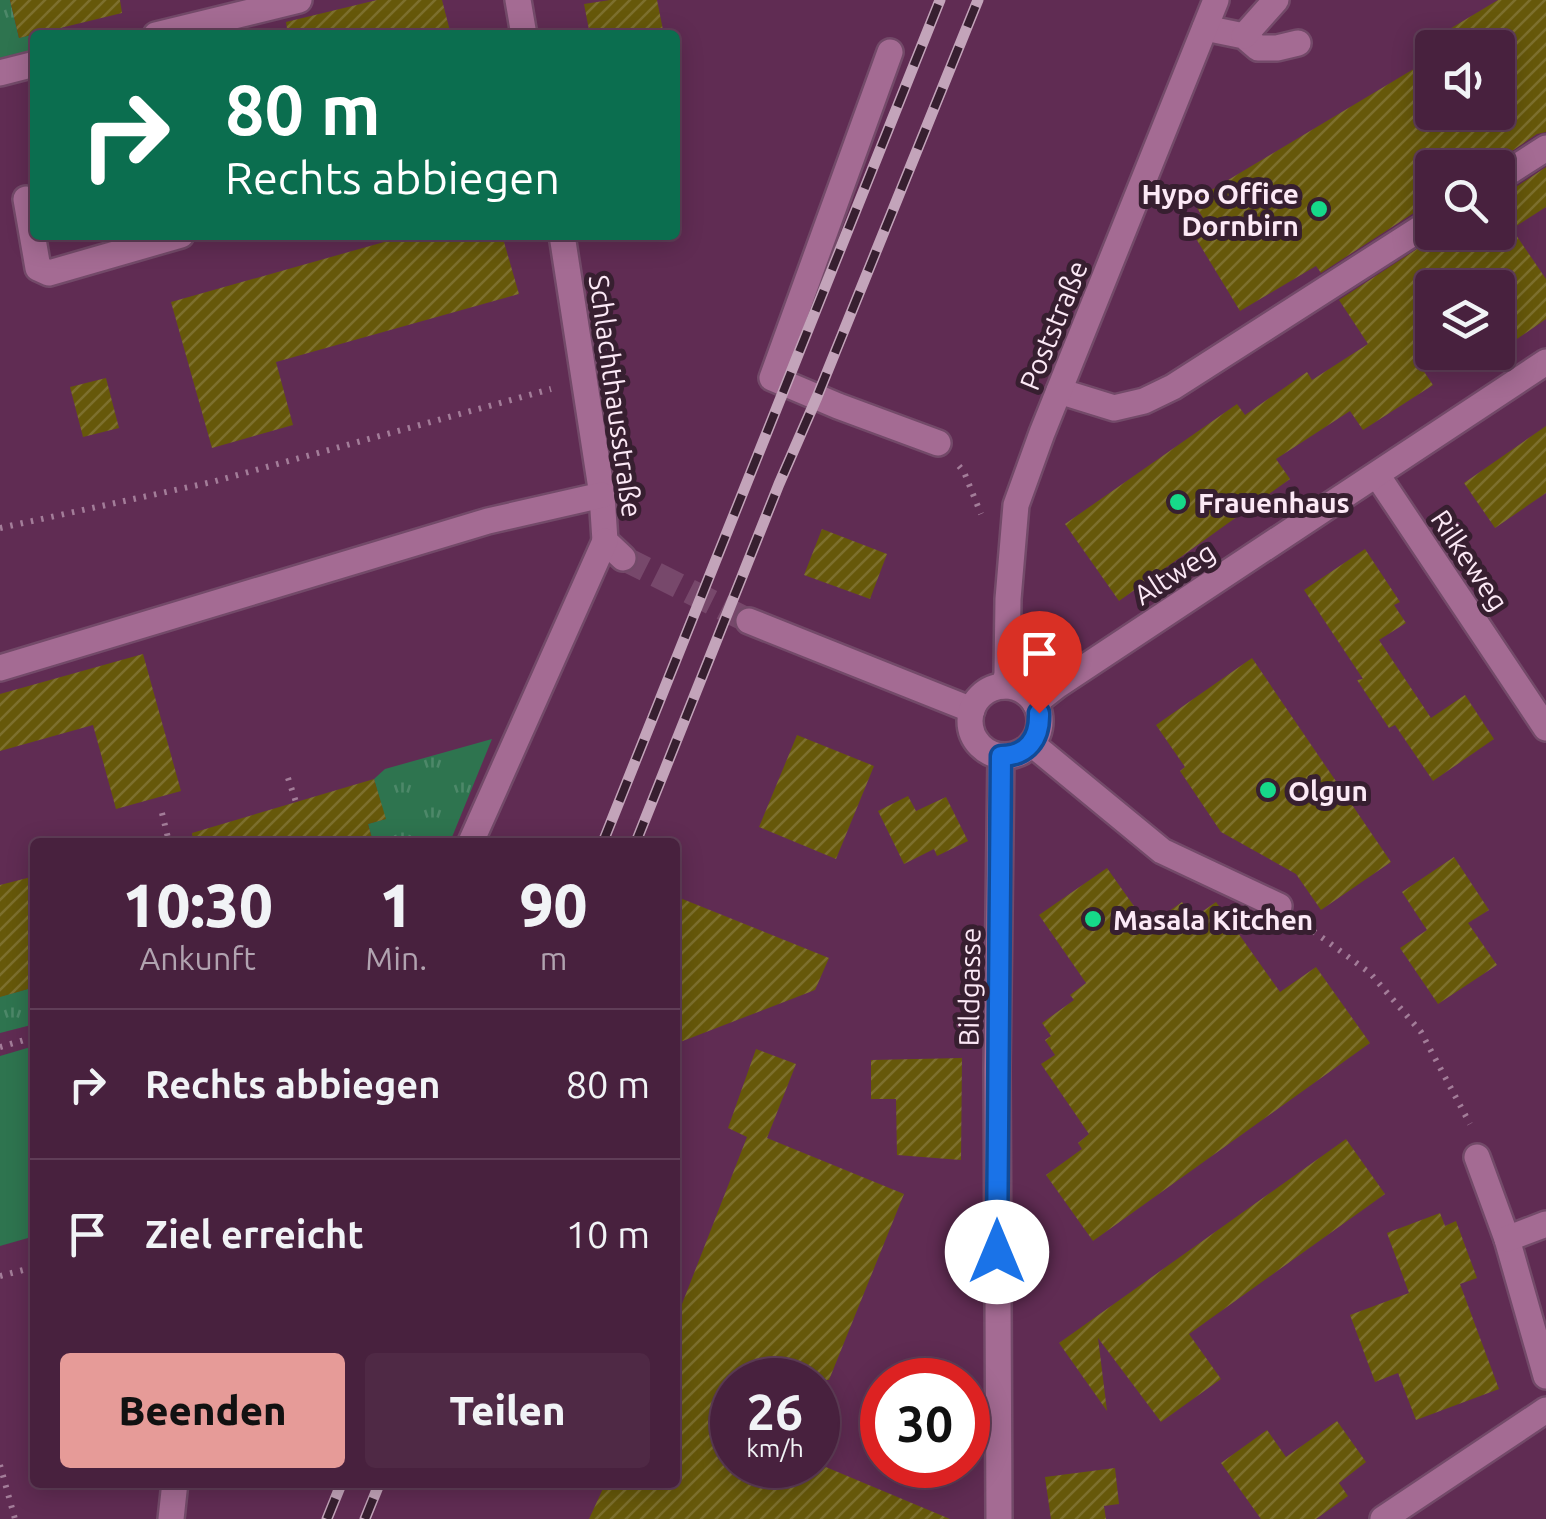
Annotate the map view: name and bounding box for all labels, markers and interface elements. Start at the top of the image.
map controls [1415,30,1515,370]
button: sound [1415,30,1515,130]
icon: right [60,70,190,200]
text: 80 m [225,70,381,148]
button: search [1415,150,1515,250]
text: Rechts abbiegen [225,152,560,203]
place label: Hypo Office Dornbirn [1141,178,1299,241]
marker: Hypo Office Dornbirn [1308,198,1330,220]
street label: Poststraße [1013,256,1093,394]
button: layers [1415,270,1515,370]
street label: Schlachthausstraße [584,273,648,519]
place label: Frauenhaus [1198,487,1350,518]
marker: Frauenhaus [1167,491,1189,513]
street label: Rilkeweg [1425,504,1515,616]
street label: Altweg [1128,536,1220,610]
pin [997,611,1082,714]
icon: arrive [1012,626,1067,681]
place label: Olgun [1288,775,1368,806]
marker: Olgun [1257,779,1279,801]
text: 10:30 [123,871,273,938]
text: 1 [379,871,413,938]
text: 90 [520,871,587,938]
place label: Masala Kitchen [1113,904,1313,935]
marker: Masala Kitchen [1082,908,1104,930]
street label: Bildgasse [952,927,986,1047]
text: Ankunft [139,940,256,976]
text: Min. [365,940,427,976]
text: m [540,940,567,976]
icon: right [60,1057,115,1112]
text: Rechts abbiegen [145,1063,440,1105]
text: 80 m [566,1063,650,1105]
position arrow [945,1200,1049,1304]
icon: arrive [60,1207,115,1262]
text: Ziel erreicht [145,1213,364,1255]
text: 10 m [566,1213,650,1255]
button: Beenden [60,1353,345,1468]
button: Teilen [365,1353,650,1468]
speed limit sign: 30 [860,1358,990,1488]
text: 26 [747,1383,803,1439]
text: km/h [746,1434,804,1462]

